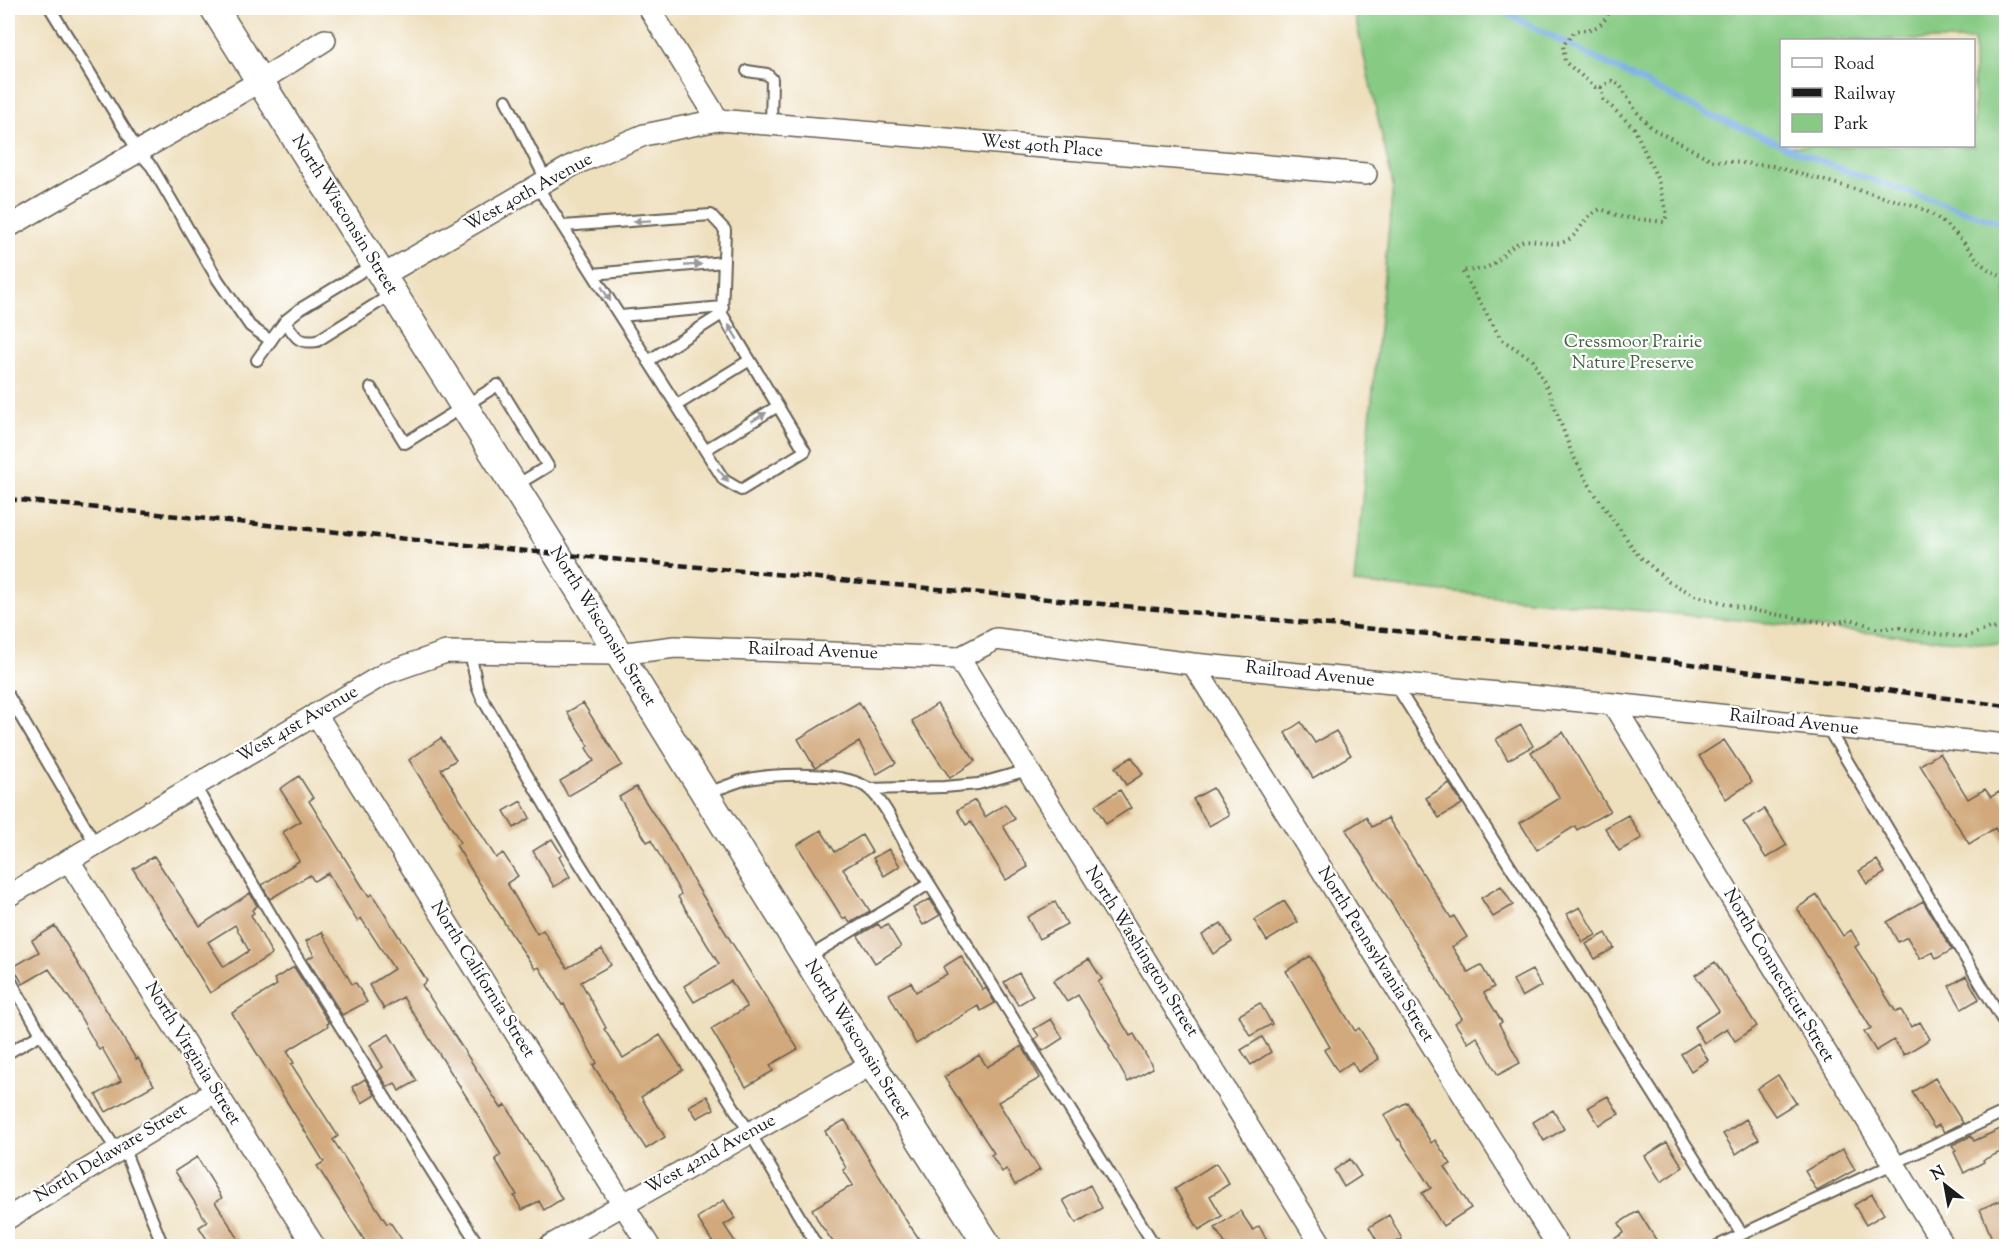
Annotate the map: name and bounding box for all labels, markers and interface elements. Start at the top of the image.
legend [1780,39,1975,147]
text: Road [1834,52,1874,78]
text: Railway [1834,82,1896,108]
text: Park [1834,112,1869,138]
street label: West 40th Place [980,129,1104,165]
street label: North Wisconsin Street [284,130,404,300]
street label: West 40th Avenue [460,147,598,239]
one-way arrow [632,216,651,225]
one-way arrow [684,260,703,270]
one-way arrow [600,285,611,302]
one-way arrow [728,324,739,340]
park label: Cressmoor Prairie Nature Preserve [1564,330,1702,377]
one-way arrow [751,412,767,423]
one-way arrow [716,467,729,483]
street label: North Wisconsin Street [542,542,662,712]
street label: Railroad Avenue [748,637,878,667]
street label: Railroad Avenue [1244,655,1376,695]
street label: West 41st Avenue [233,680,363,770]
street label: Railroad Avenue [1728,703,1860,743]
street label: North Washington Street [1078,861,1204,1043]
street label: North Pennsylvania Street [1310,862,1440,1048]
street label: North Connecticut Street [1716,884,1840,1068]
street label: North California Street [423,896,541,1064]
street label: North Wisconsin Street [797,955,917,1125]
street label: North Virginia Street [137,977,247,1131]
street label: North Delaware Street [30,1098,192,1210]
street label: West 42nd Avenue [641,1108,781,1202]
north arrow [1915,1155,1975,1215]
text: N [1927,1161,1950,1187]

